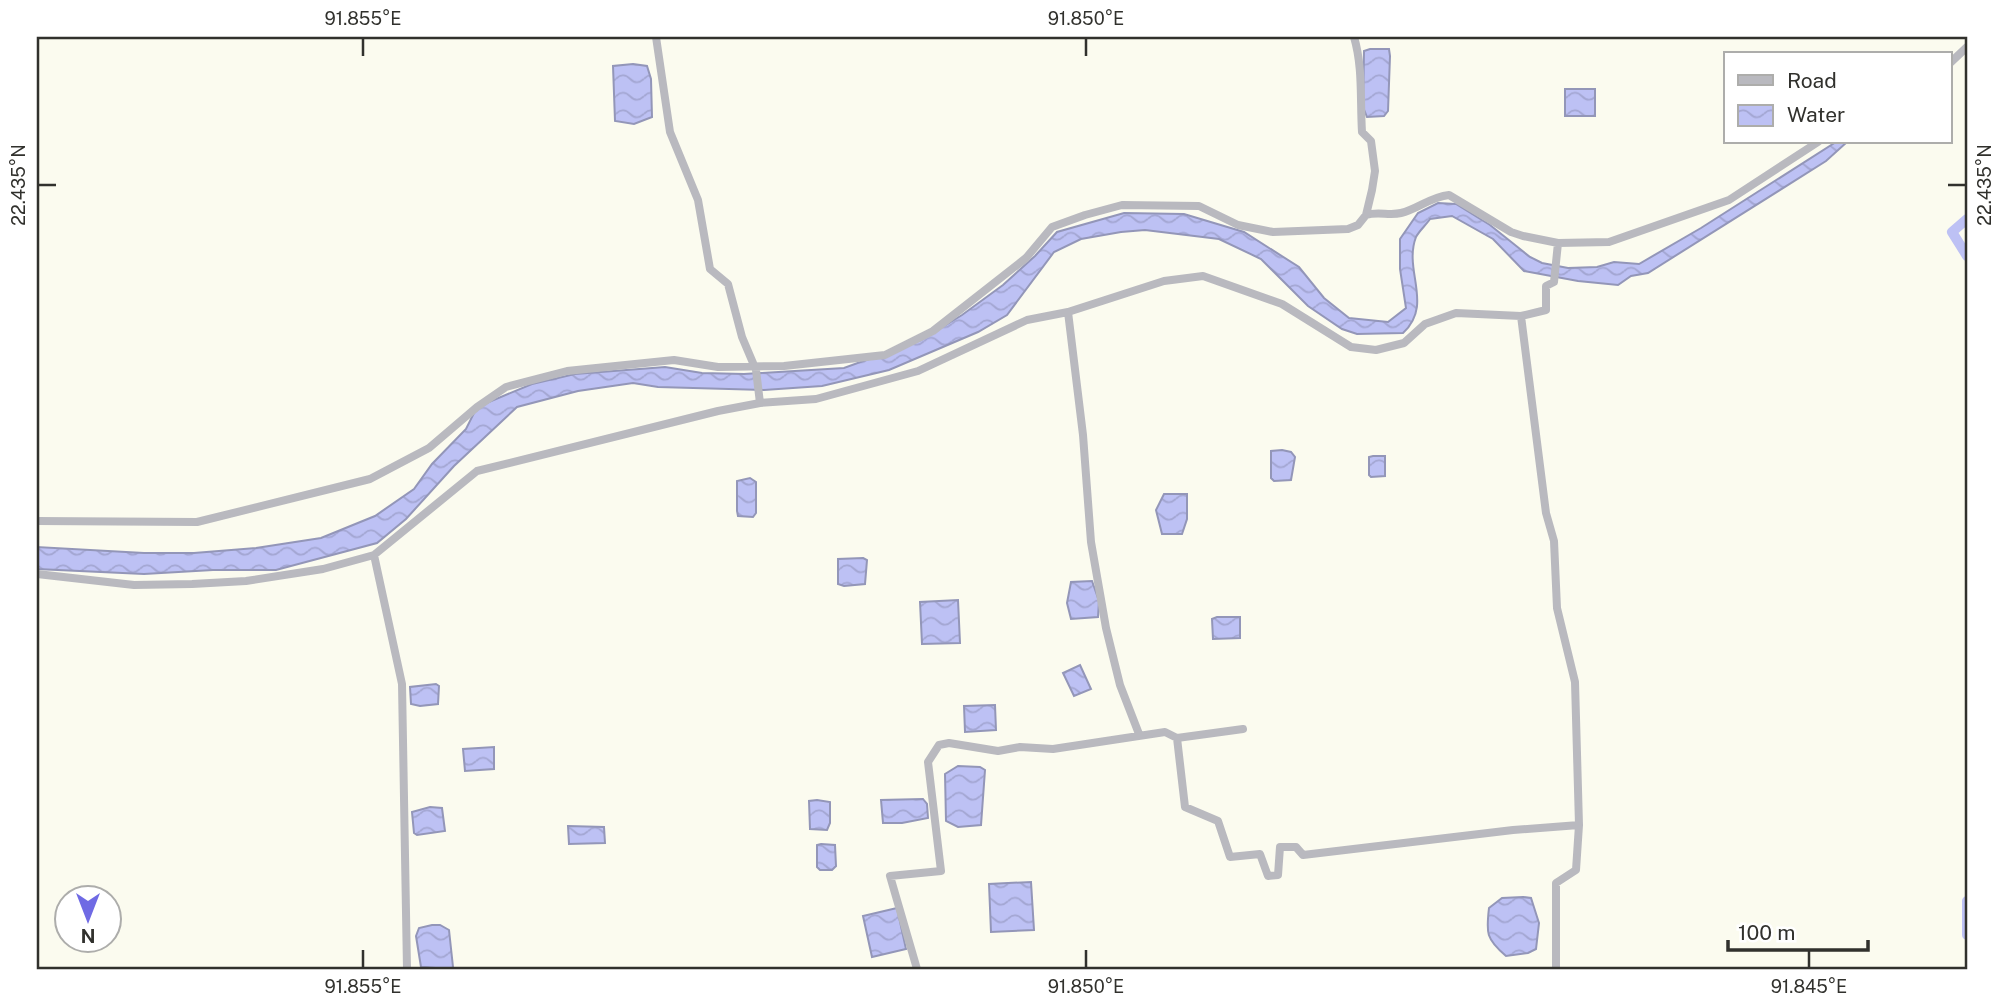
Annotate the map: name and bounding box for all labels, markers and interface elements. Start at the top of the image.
text: 91.855°E [325,8,401,29]
text: 91.850°E [1048,8,1124,29]
legend [1724,52,1952,144]
text: Road [1787,68,1837,93]
text: Water [1787,102,1845,127]
text: 22.435°N [8,144,29,226]
text: 22.435°N [1974,144,1995,226]
north arrow [52,884,122,954]
scale bar [1728,908,1868,952]
text: 100 m [1738,920,1795,945]
text: N [81,925,95,947]
text: 91.855°E [325,976,401,997]
text: 91.850°E [1048,976,1124,997]
text: 91.845°E [1771,976,1847,997]

